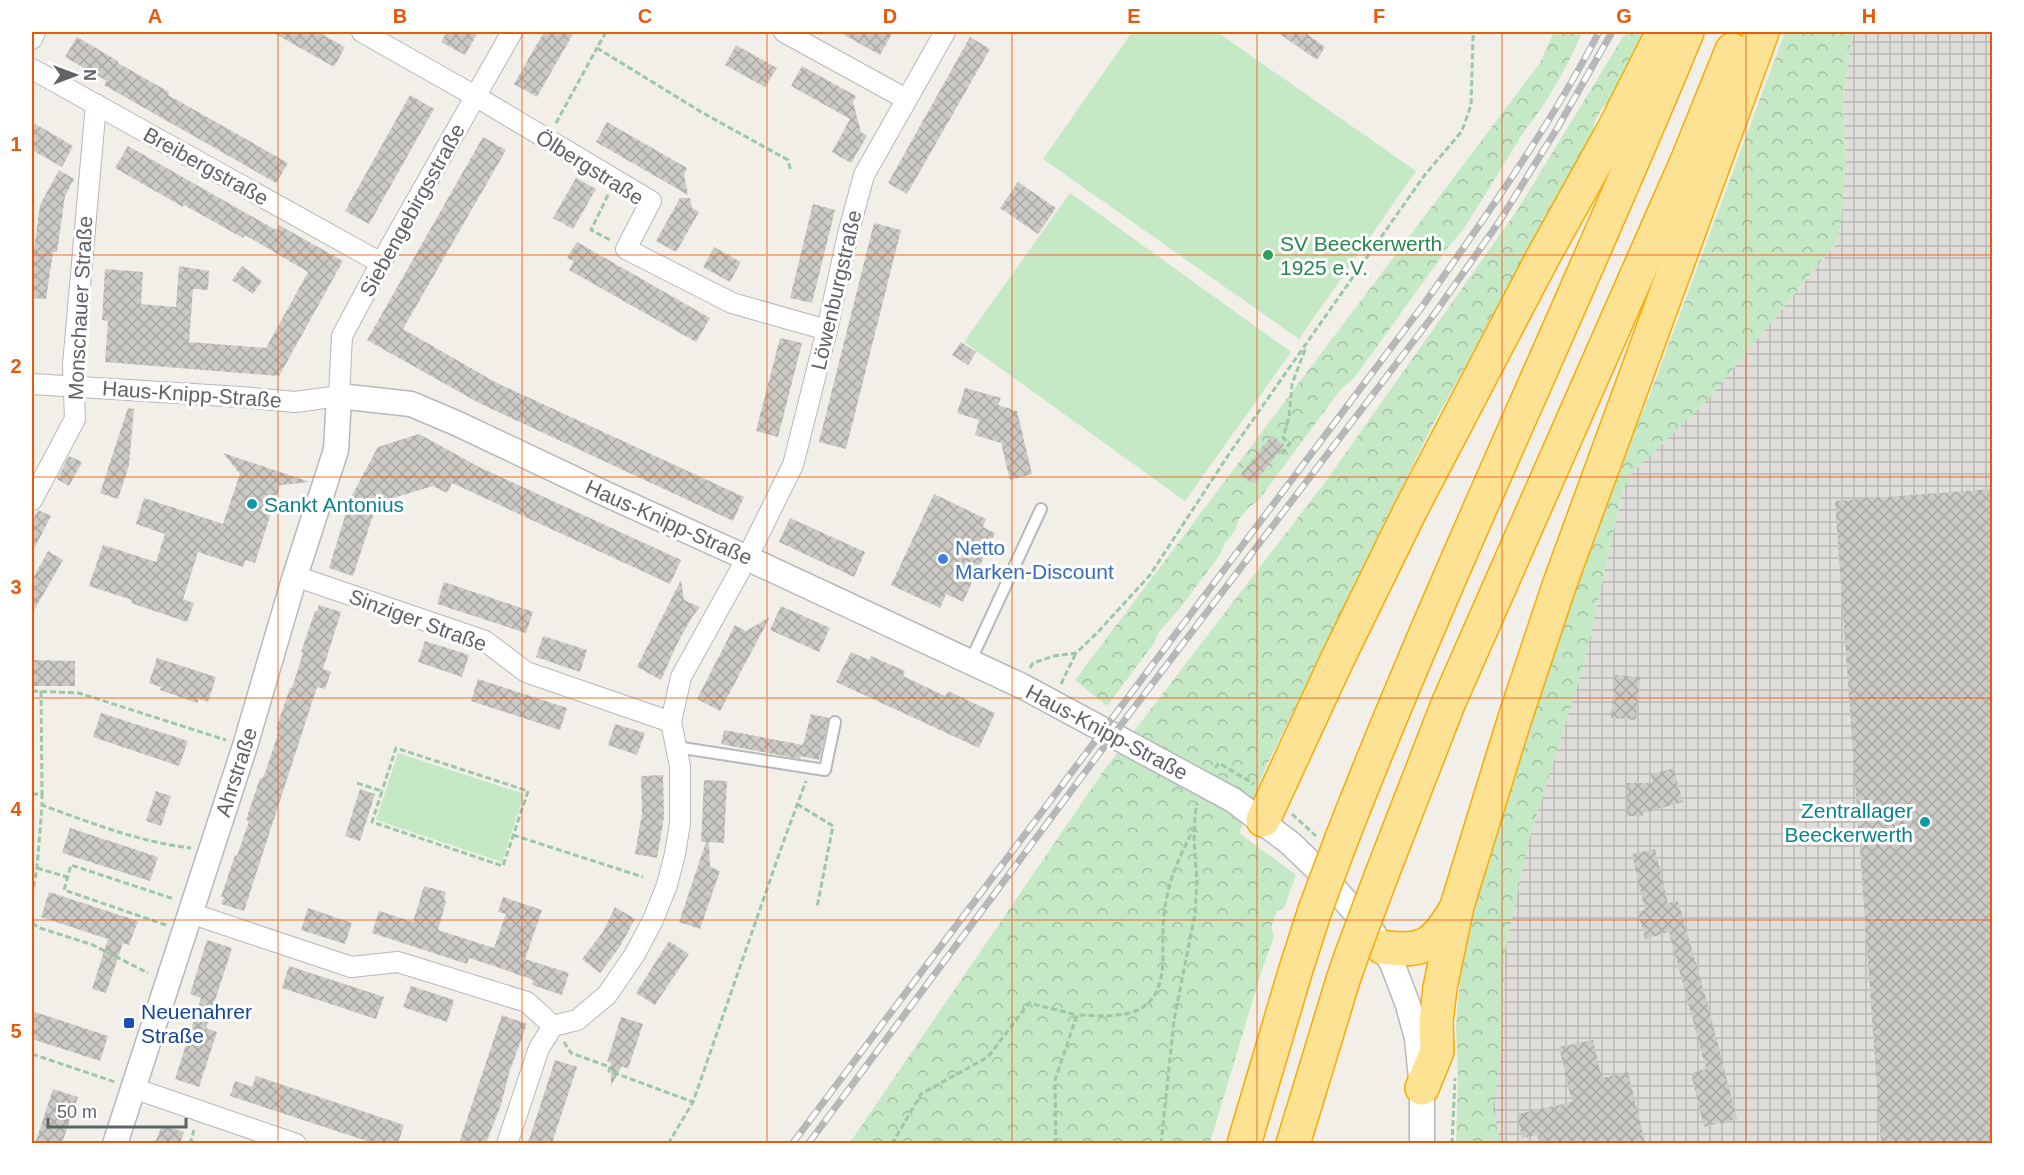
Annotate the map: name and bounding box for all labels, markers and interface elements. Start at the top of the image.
text: A [148,5,162,27]
text: B [393,5,407,27]
text: C [638,5,652,27]
text: D [883,5,897,27]
text: E [1127,5,1141,27]
text: F [1373,5,1385,27]
text: G [1616,5,1632,27]
text: H [1862,5,1876,27]
north arrow [45,45,105,105]
text: N [81,69,98,81]
street label: Siebengebirgsstraße [355,120,469,300]
street label: Breibergstraße [140,122,272,210]
street label: Ölbergstraße [532,125,648,209]
text: 1 [10,133,22,155]
street label: Löwenburgstraße [806,208,866,372]
street label: Monschauer Straße [64,215,96,401]
place label: SV Beeckerwerth 1925 e.V. [1280,232,1442,279]
marker: SV Beeckerwerth 1925 e.V. [1261,248,1275,262]
text: 2 [10,355,22,377]
street label: Haus-Knipp-Straße [102,376,282,412]
street label: Haus-Knipp-Straße [582,475,756,569]
place label: Sankt Antonius [264,493,404,516]
marker: Sankt Antonius [245,497,259,511]
place label: Netto Marken-Discount [955,536,1114,583]
marker: Netto Marken-Discount [936,552,950,566]
text: 3 [10,576,22,598]
street label: Sinziger Straße [346,584,490,656]
street label: Haus-Knipp-Straße [1022,680,1192,784]
street label: Ahrstraße [211,725,261,819]
text: 4 [10,798,22,820]
place label: Zentrallager Beeckerwerth [1785,799,1913,846]
marker: Zentrallager Beeckerwerth [1918,815,1932,829]
place label: Neuenahrer Straße [141,1000,252,1047]
marker: Neuenahrer Straße [122,1016,136,1030]
text: 5 [10,1020,22,1042]
scale bar [48,1091,186,1129]
text: 50 m [57,1102,97,1122]

